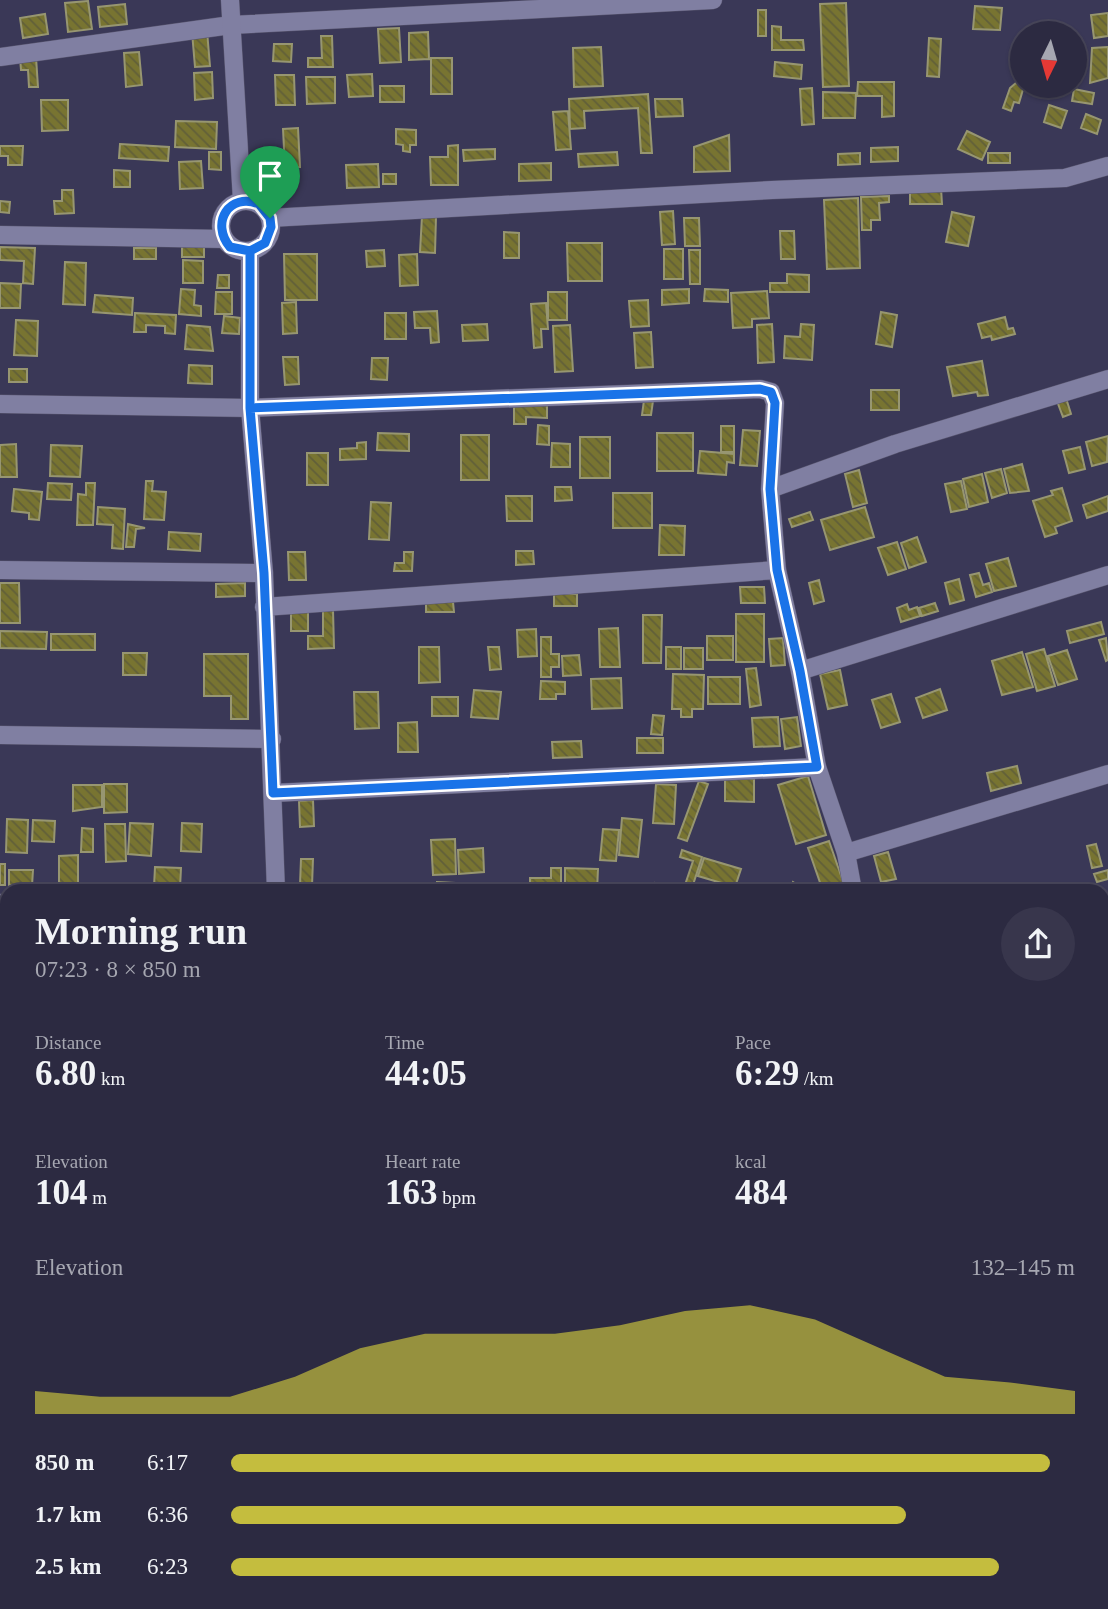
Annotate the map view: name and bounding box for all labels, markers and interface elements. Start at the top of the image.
north arrow [1010,21,1087,98]
map controls [1010,21,1087,98]
pin [240,146,300,218]
icon: arrive [251,157,289,195]
button: share [1001,907,1075,981]
text: Morning run [35,910,247,952]
text: 07:23 · 8 × 850 m [35,957,201,982]
text: Distance [35,1032,101,1053]
text: Time [385,1032,424,1053]
text: Pace [735,1032,771,1053]
text: 6.80 [35,1054,96,1093]
text: 44:05 [385,1054,467,1093]
text: 6:29 [735,1054,799,1093]
text: km [96,1068,125,1089]
text: /km [799,1068,833,1089]
text: Elevation [35,1151,108,1172]
text: Heart rate [385,1151,460,1172]
text: kcal [735,1151,767,1172]
text: 104 [35,1173,88,1212]
text: 163 [385,1173,438,1212]
text: 484 [735,1173,788,1212]
text: m [88,1187,107,1208]
text: bpm [438,1187,476,1208]
text: Elevation [35,1255,123,1280]
text: 132–145 m [971,1255,1075,1280]
text: 850 m [35,1450,94,1475]
text: 6:17 [147,1450,188,1475]
text: 1.7 km [35,1502,101,1527]
text: 6:36 [147,1502,188,1527]
text: 2.5 km [35,1554,101,1579]
text: 6:23 [147,1554,188,1579]

